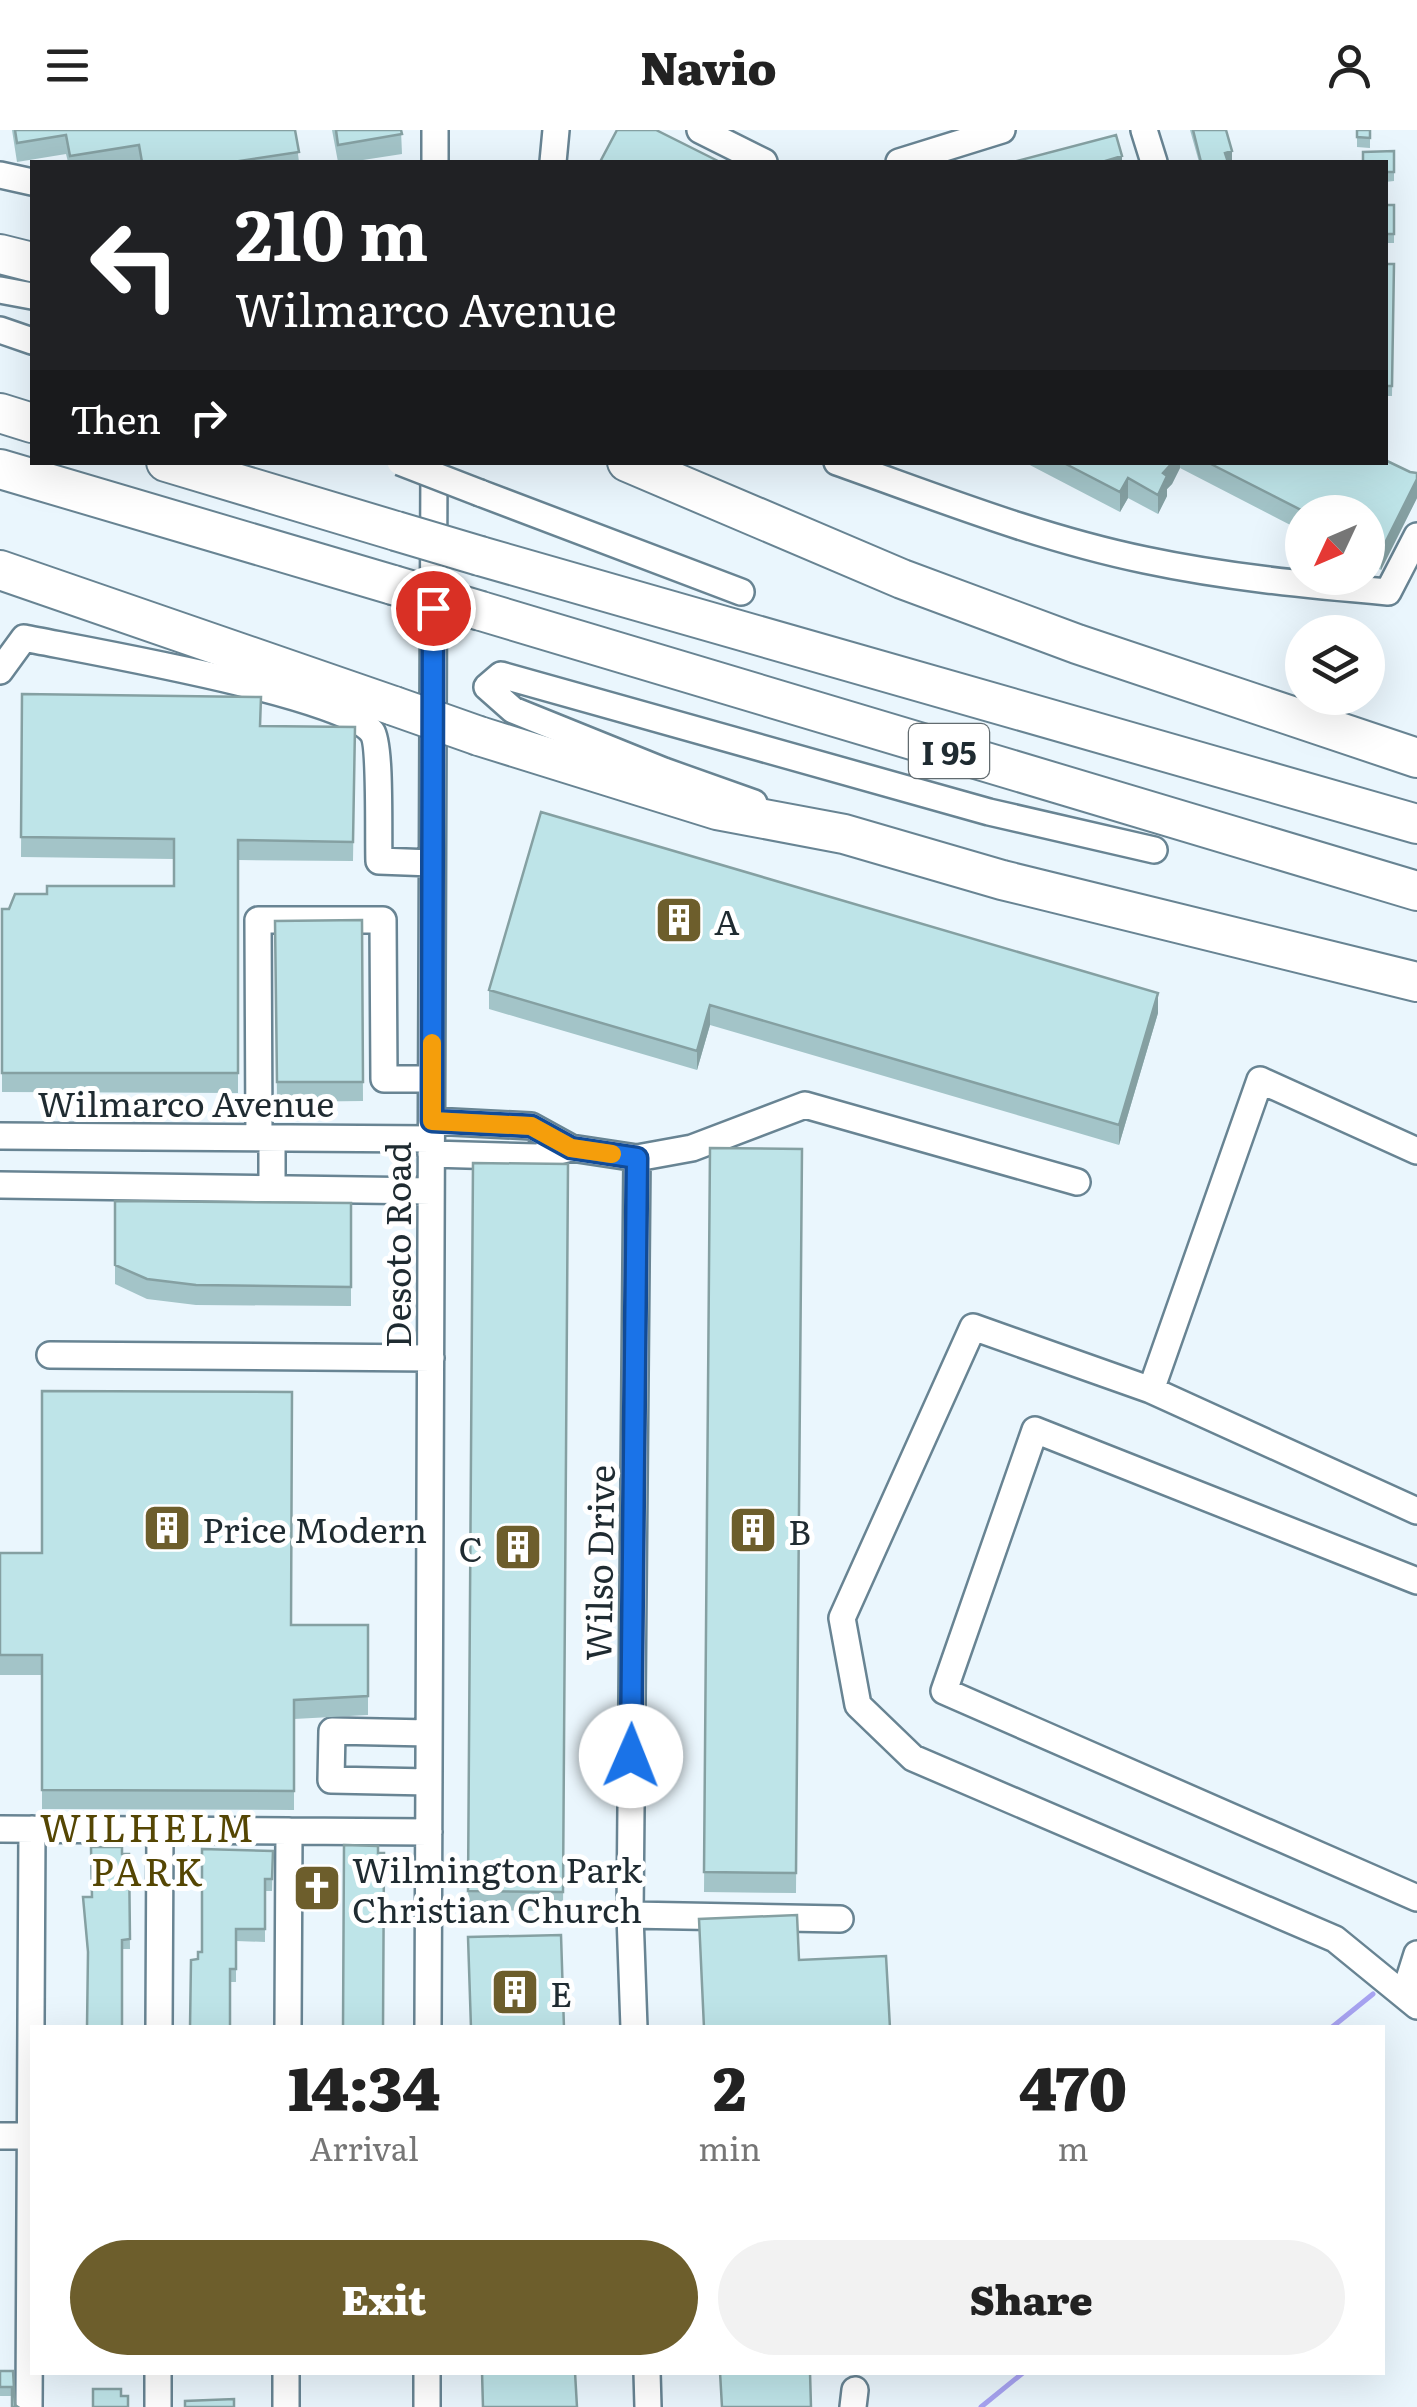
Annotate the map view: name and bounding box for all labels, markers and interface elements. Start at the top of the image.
text: Navio [640,32,777,99]
icon: menu [40,38,95,93]
icon: person [1322,38,1377,93]
text: 210 m [235,179,428,283]
icon: left [70,200,200,330]
text: Wilmarco Avenue [235,274,617,341]
text: Then [70,389,161,446]
icon: right [181,390,236,445]
north arrow [1285,495,1385,595]
map controls [1285,495,1385,715]
pin [391,566,476,651]
icon: arrive [406,581,461,636]
button: layers [1285,615,1385,715]
road number: I 95 [909,724,989,778]
building icon: A [653,894,705,946]
place label: A [714,894,740,946]
street label: Wilmarco Avenue [37,1076,335,1128]
street label: Desoto Road [370,1142,422,1348]
street label: Wilso Drive [570,1464,626,1662]
building icon: Price Modern [141,1502,193,1554]
place label: Price Modern [202,1502,427,1554]
building icon: B [727,1504,779,1556]
place label: B [788,1504,811,1556]
place label: C [459,1521,483,1573]
building icon: C [492,1521,544,1573]
position arrow [579,1704,683,1808]
district label: WILHELM PARK [40,1797,256,1898]
place label: Wilmington Park Christian Church [352,1842,643,1934]
church icon: Wilmington Park Christian Church [291,1862,343,1914]
building icon: E [489,1966,541,2018]
place label: E [550,1966,572,2018]
text: 14:34 [288,2040,440,2129]
text: 2 [713,2040,746,2129]
text: 470 [1019,2040,1127,2129]
text: Arrival [309,2123,419,2171]
text: min [698,2123,761,2171]
text: m [1057,2123,1089,2171]
button: Exit [70,2240,698,2355]
button: Share [718,2240,1345,2355]

